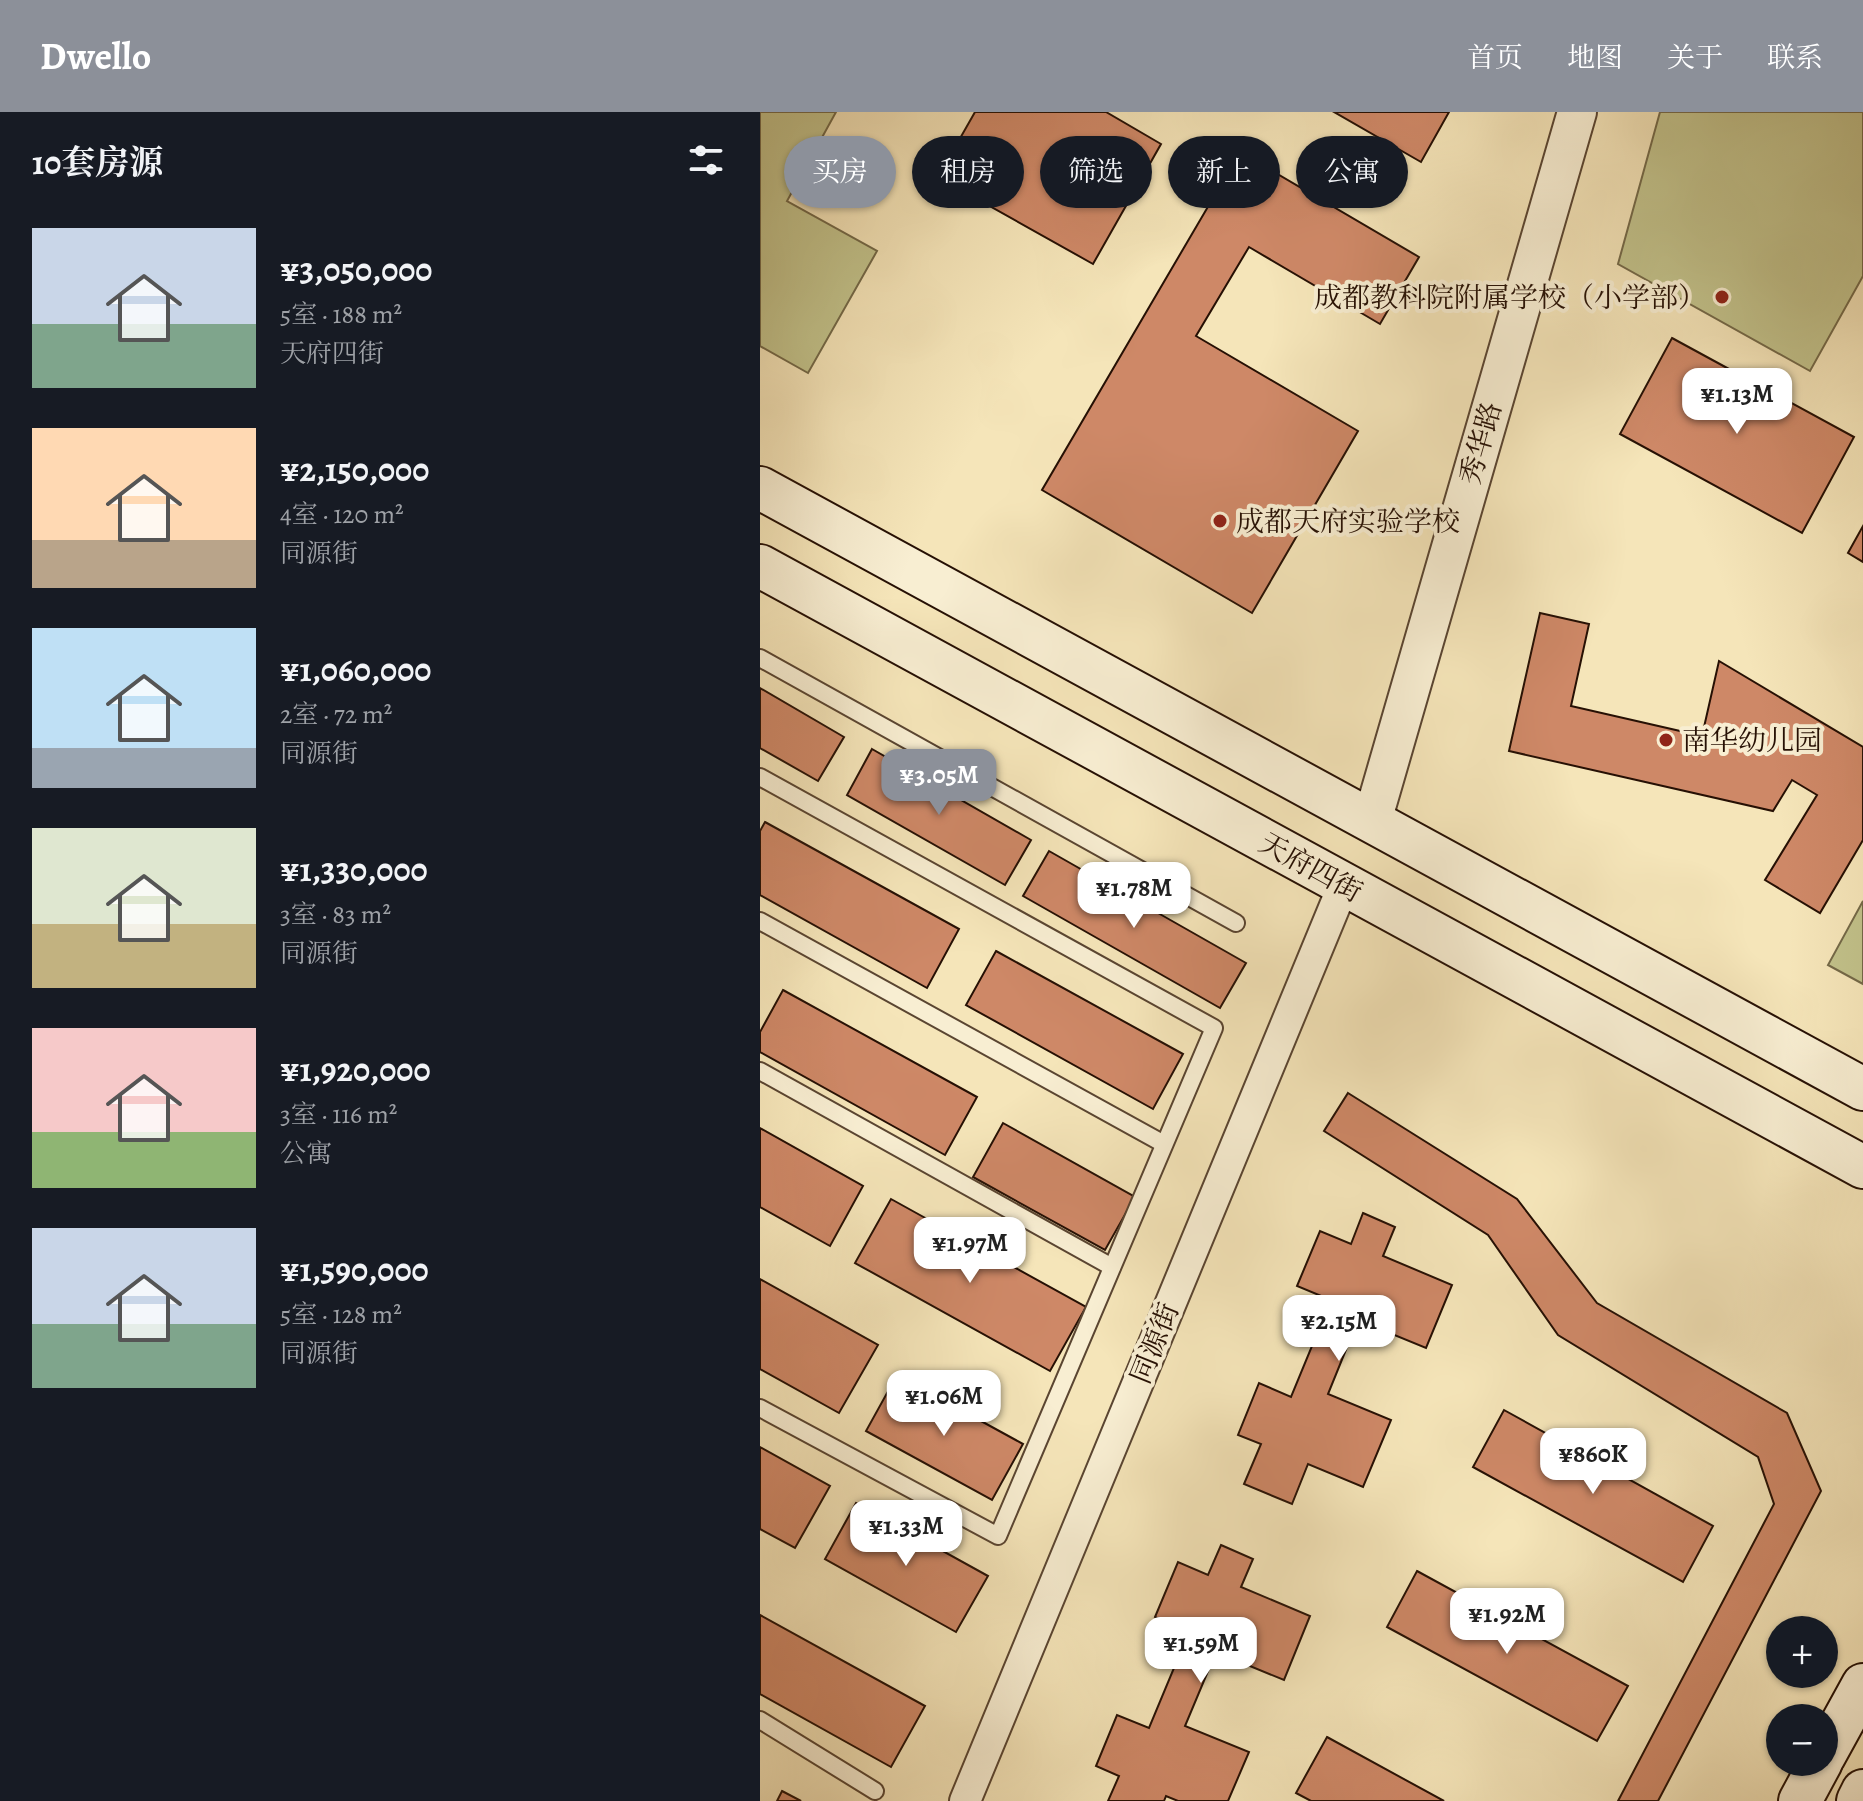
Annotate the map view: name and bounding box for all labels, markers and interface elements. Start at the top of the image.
text: Dwello [40,30,151,82]
text: 首页 [1467,39,1523,77]
text: 地图 [1567,39,1623,77]
text: 关于 [1667,39,1723,77]
text: 联系 [1767,39,1823,77]
chip: 买房 [784,136,896,208]
chip: 租房 [912,136,1024,208]
chip: 筛选 [1040,136,1152,208]
chip: 新上 [1168,136,1280,208]
chip: 公寓 [1296,136,1408,208]
icon: filters [684,138,728,182]
text: 10套房源 [32,139,163,186]
text: ¥3,050,000 [280,246,432,293]
icon: home [96,260,192,356]
place label: 成都教科院附属学校（小学部） [1314,279,1706,317]
marker: 成都教科院附属学校（小学部） [1713,288,1731,306]
text: 5室 · 188 m² [280,297,402,332]
text: 天府四街 [280,336,384,371]
pin: ¥1.13M [1672,368,1802,436]
text: ¥1.13M [1700,376,1774,411]
street label: 秀华路 [1451,398,1511,489]
text: ¥2,150,000 [280,446,429,493]
icon: home [96,460,192,556]
text: 4室 · 120 m² [280,497,404,532]
place label: 成都天府实验学校 [1236,503,1460,541]
marker: 成都天府实验学校 [1211,512,1229,530]
text: 同源街 [280,536,358,571]
text: ¥1,060,000 [280,646,431,693]
icon: home [96,660,192,756]
text: 2室 · 72 m² [280,697,392,732]
place label: 南华幼儿园 [1682,722,1822,760]
marker: 南华幼儿园 [1657,731,1675,749]
text: 同源街 [280,736,358,771]
pin: ¥3.05M [874,749,1004,817]
text: ¥3.05M [899,757,979,792]
street label: 天府四街 [1252,824,1369,912]
text: ¥1,330,000 [280,846,428,893]
icon: home [96,860,192,956]
pin: ¥1.78M [1069,862,1199,930]
text: ¥1.78M [1096,870,1172,905]
text: 3室 · 83 m² [280,897,391,932]
text: 同源街 [280,936,358,971]
text: ¥1,920,000 [280,1046,431,1093]
icon: home [96,1060,192,1156]
text: 3室 · 116 m² [280,1097,397,1132]
text: 公寓 [280,1136,332,1171]
pin: ¥1.97M [905,1217,1035,1285]
text: ¥1.97M [932,1225,1008,1260]
text: ¥1,590,000 [280,1246,429,1293]
icon: home [96,1260,192,1356]
pin: ¥2.15M [1274,1295,1404,1363]
text: 5室 · 128 m² [280,1297,402,1332]
street label: 同源街 [1122,1297,1188,1389]
text: ¥2.15M [1301,1303,1377,1338]
text: 同源街 [280,1336,358,1371]
pin: ¥1.06M [879,1370,1009,1438]
text: ¥1.06M [905,1378,983,1413]
pin: ¥860K [1537,1428,1649,1496]
text: ¥860K [1558,1436,1628,1471]
pin: ¥1.33M [841,1500,971,1568]
text: ¥1.33M [868,1508,944,1543]
pin: ¥1.92M [1442,1588,1572,1656]
text: ¥1.92M [1468,1596,1546,1631]
map controls [1766,1616,1838,1776]
button: + [1766,1616,1838,1688]
pin: ¥1.59M [1136,1617,1266,1685]
text: ¥1.59M [1163,1625,1239,1660]
button: − [1766,1704,1838,1776]

